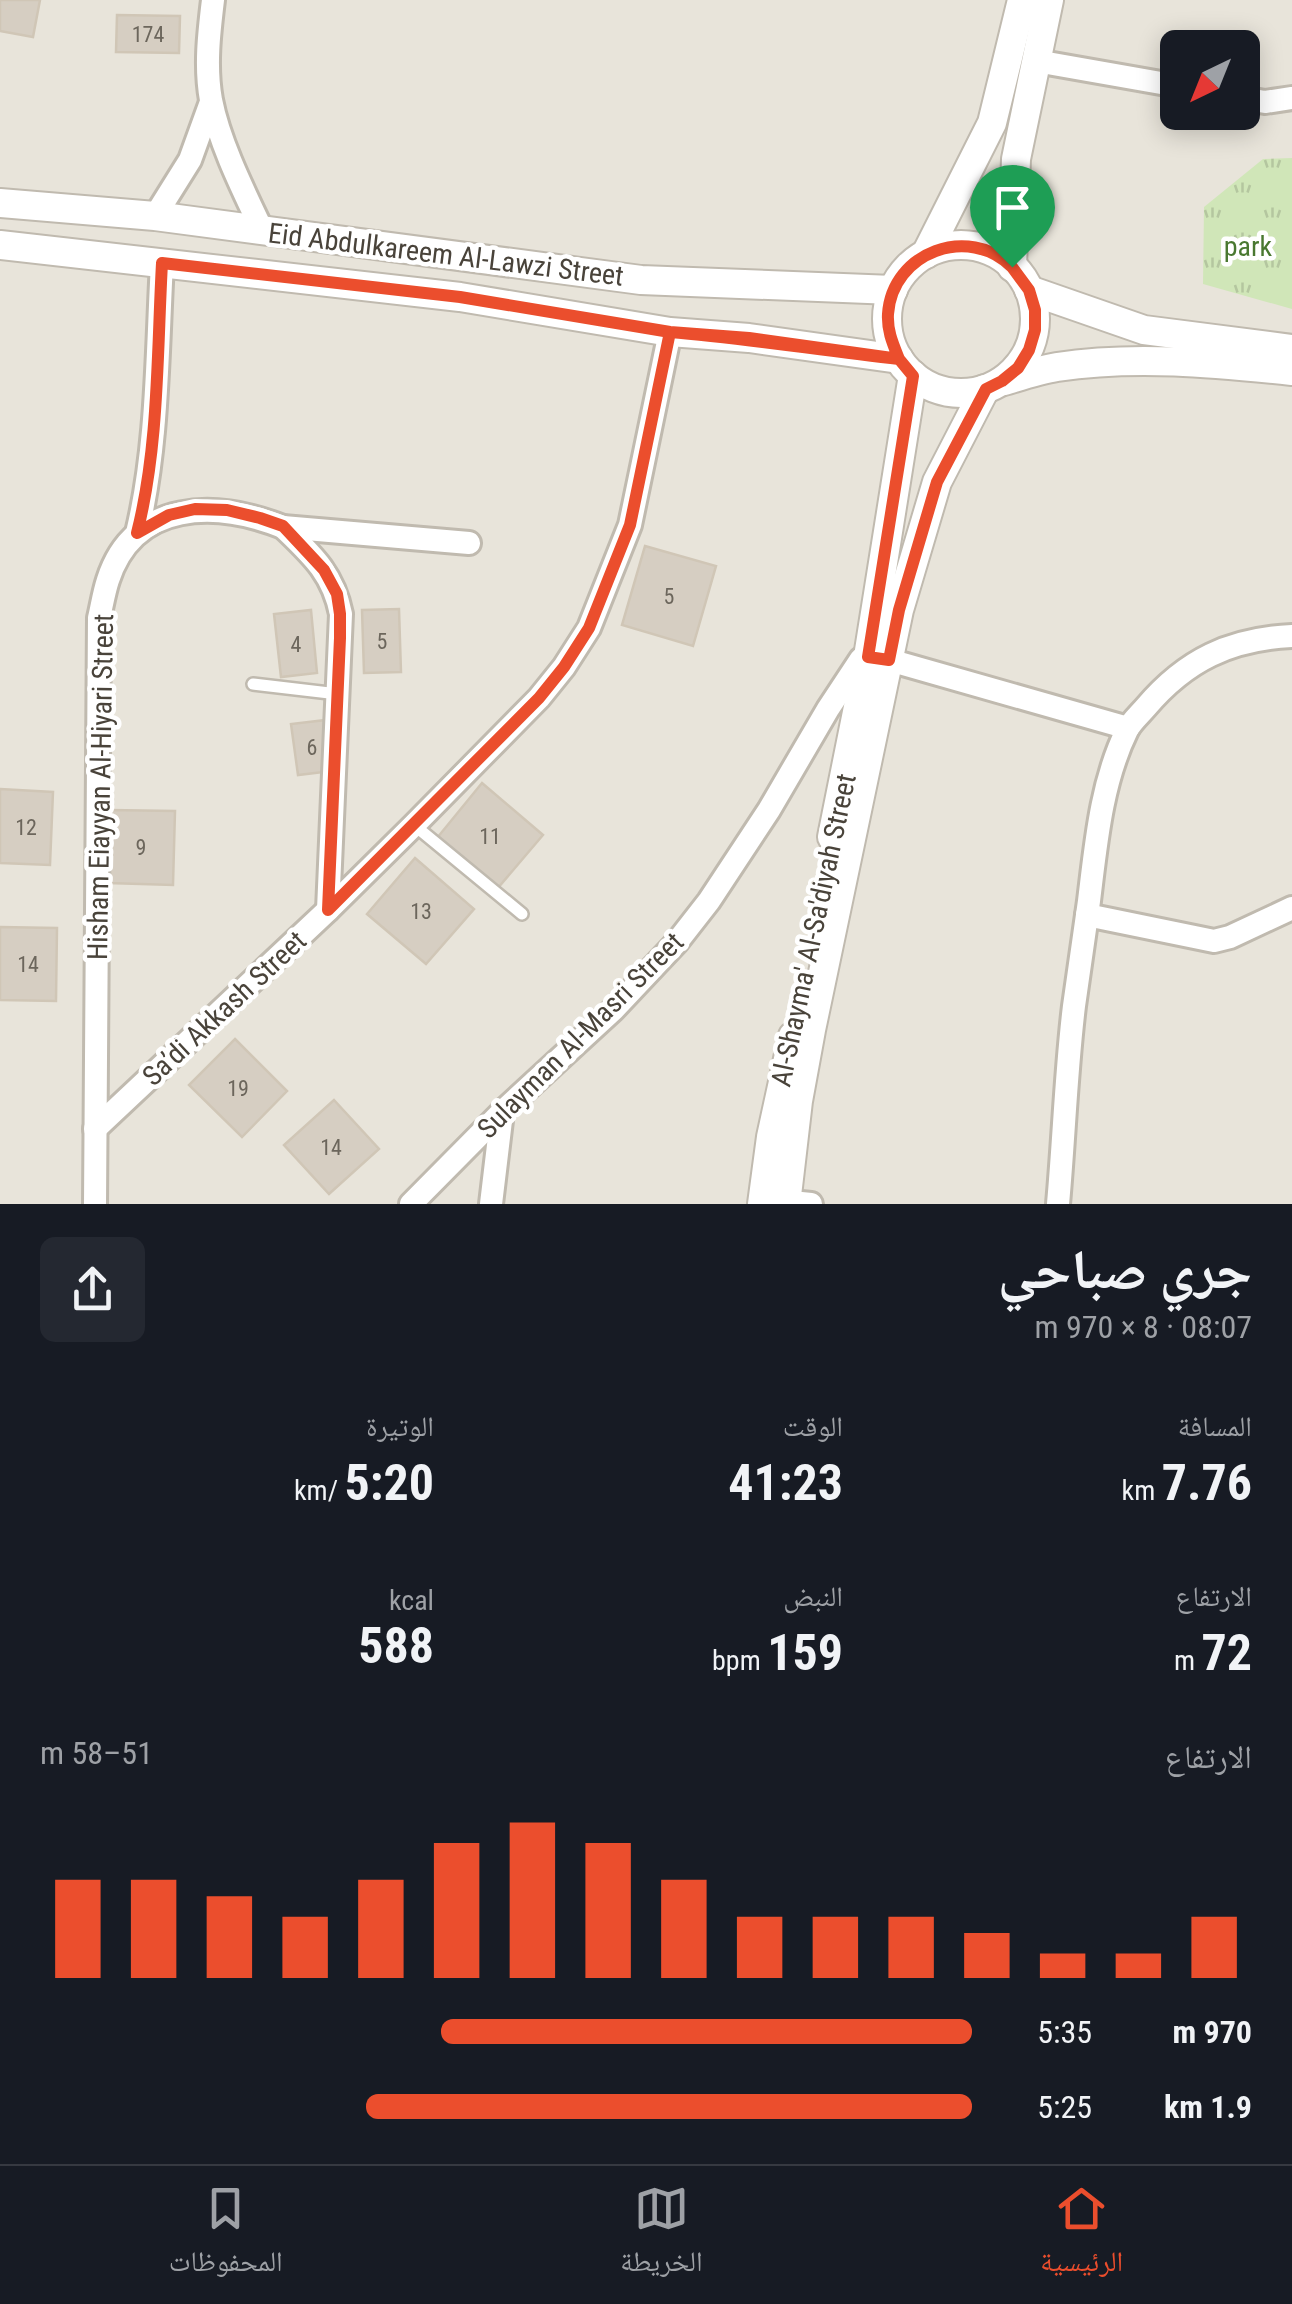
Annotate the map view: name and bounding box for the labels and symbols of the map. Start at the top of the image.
house number: 174 [132,22,164,47]
north arrow [1160,30,1260,130]
pin [970,165,1055,268]
street label: Eid Abdulkareem Al-Lawzi Street [266,216,625,293]
park label: park [1224,230,1273,263]
house number: 5 [664,584,674,609]
street label: Hisham Eiayyan Al-Hiyari Street [81,614,120,960]
house number: 5 [377,629,387,654]
house number: 4 [291,632,302,657]
house number: 6 [307,735,317,760]
street label: Al-Shayma' Al-Sa'diyah Street [764,771,863,1089]
house number: 12 [15,815,37,840]
house number: 11 [479,824,501,849]
house number: 9 [136,835,146,860]
house number: 13 [410,899,432,924]
street label: Sa’di Akkash Street [136,924,313,1093]
street label: Sulayman Al-Masri Street [471,926,690,1145]
house number: 14 [17,952,39,977]
house number: 19 [227,1076,249,1101]
house number: 14 [320,1135,342,1160]

